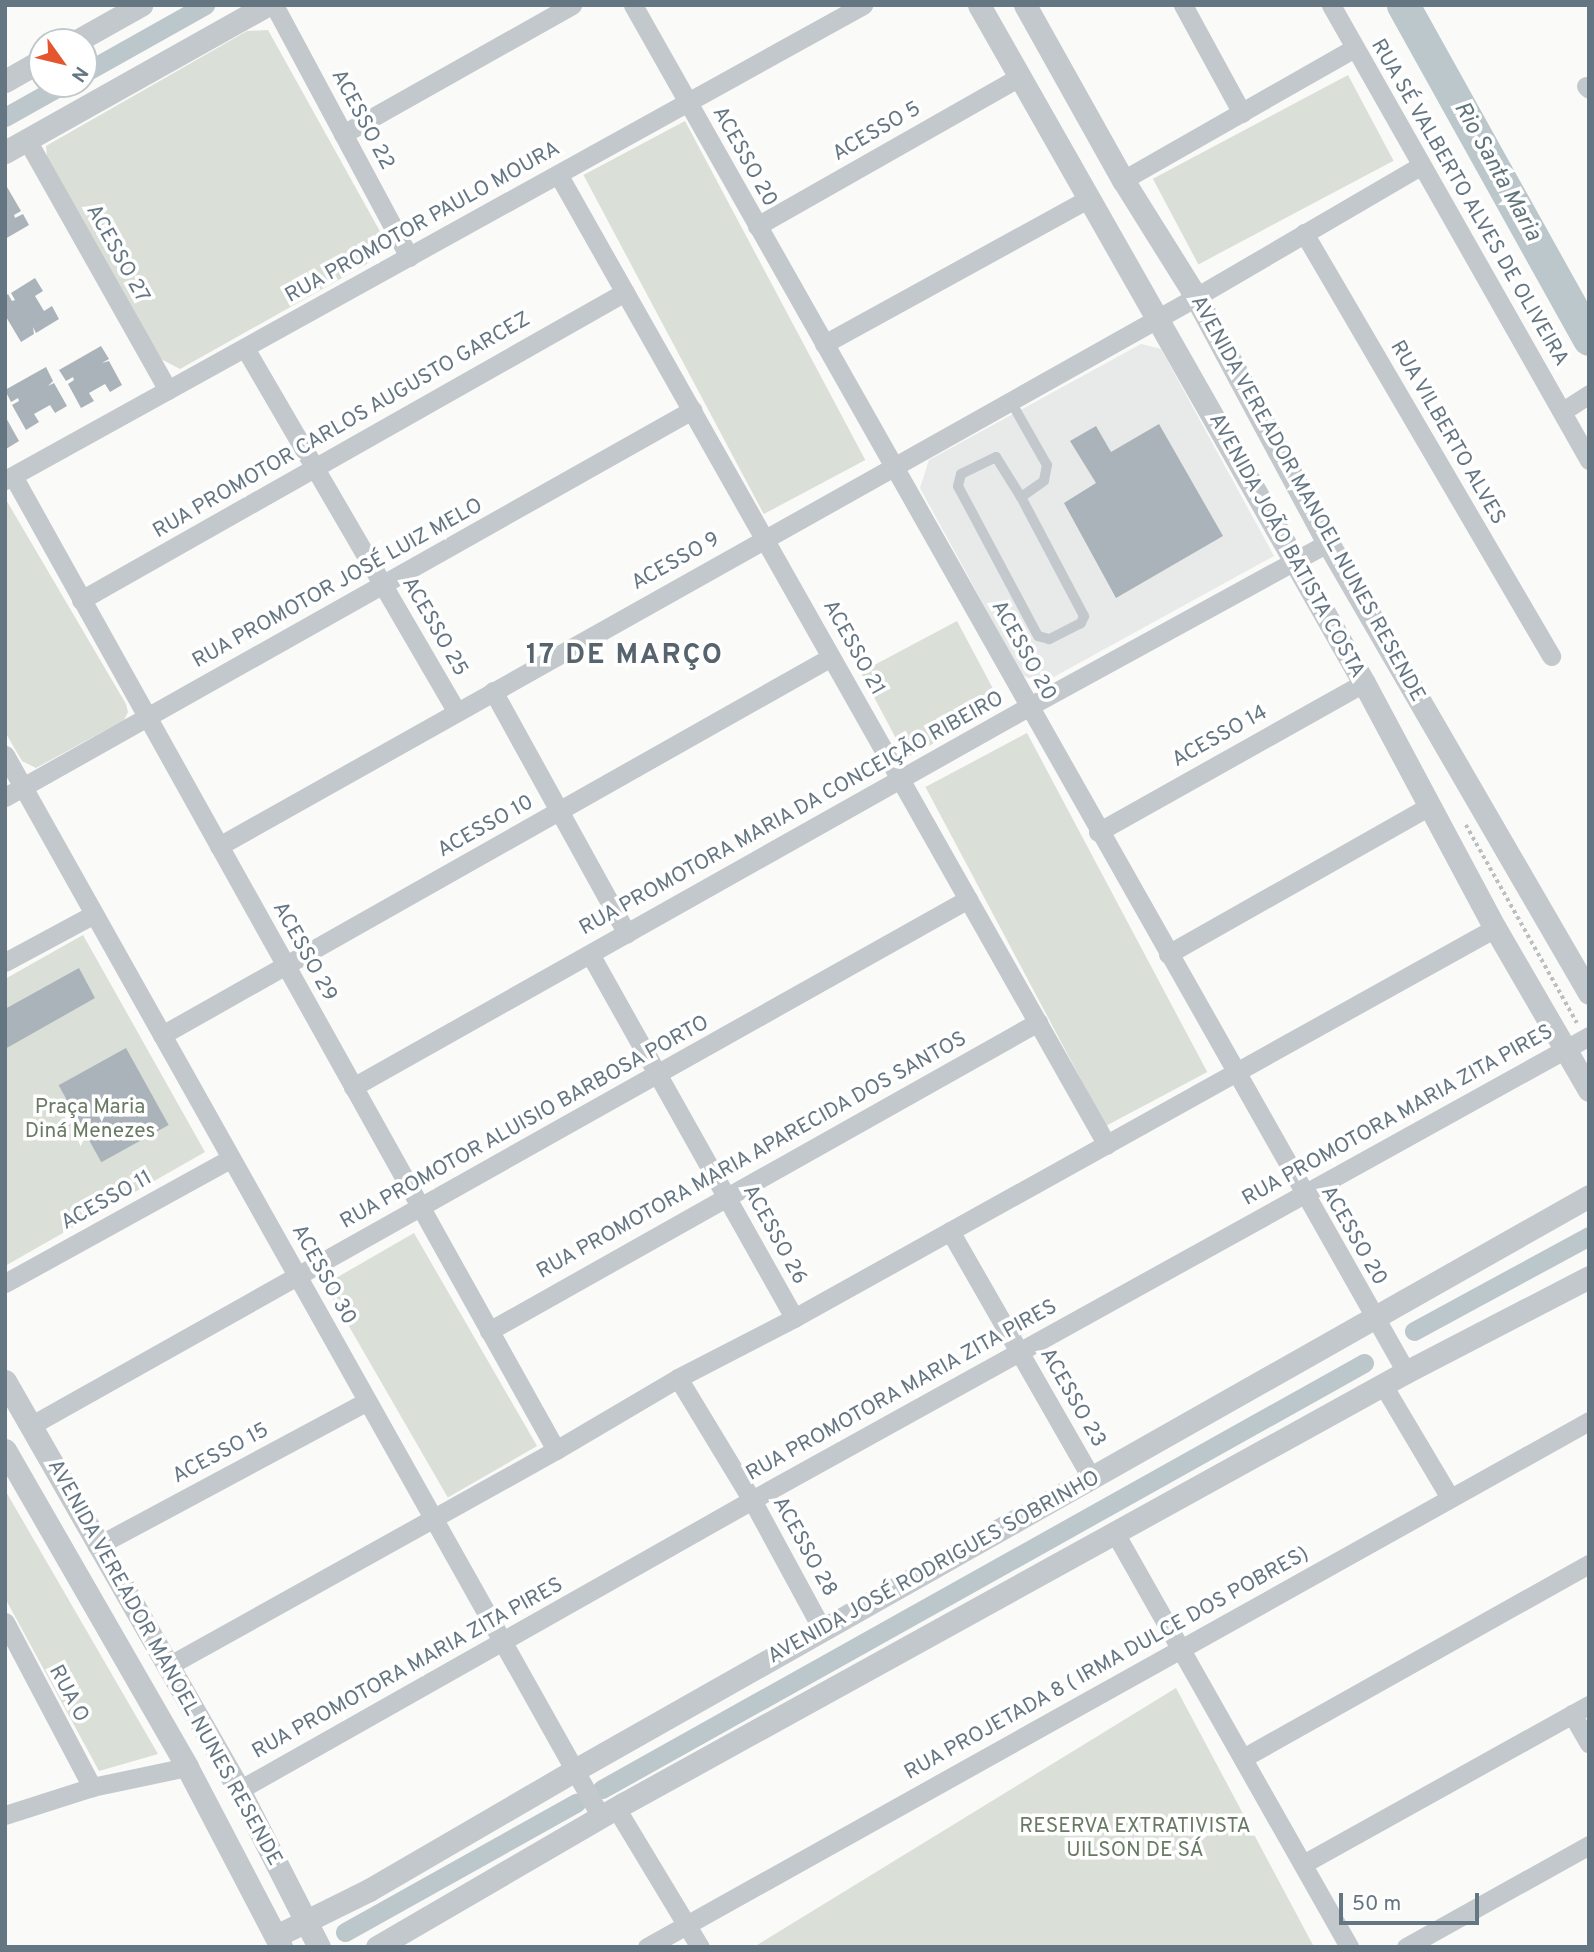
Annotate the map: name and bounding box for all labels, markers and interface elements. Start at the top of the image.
north arrow [28,28,98,98]
street label: RUA SÉ VALBERTO ALVES DE OLIVEIRA [1364,34,1574,372]
text: N [65,61,93,86]
street label: ACESSO 22 [325,65,399,175]
street label: ACESSO 5 [828,97,926,167]
water label: Rio Santa Maria [1446,97,1546,247]
street label: ACESSO 20 [706,102,782,212]
street label: RUA PROMOTOR PAULO MOURA [281,137,565,309]
street label: ACESSO 27 [80,201,154,307]
street label: AVENIDA VEREADOR MANOEL NUNES RESENDE [1184,291,1430,707]
street label: RUA PROMOTOR CARLOS AUGUSTO GARCEZ [148,307,536,545]
street label: RUA VILBERTO ALVES [1383,335,1511,531]
street label: AVENIDA JOÃO BATISTA COSTA [1202,409,1370,683]
street label: RUA PROMOTOR JOSÉ LUIZ MELO [188,493,488,675]
street label: ACESSO 9 [627,527,725,597]
street label: ACESSO 25 [395,573,473,681]
street label: ACESSO 21 [816,596,890,700]
street label: ACESSO 20 [985,596,1061,706]
district label: 17 DE MARÇO [527,639,723,673]
street label: RUA PROMOTORA MARIA DA CONCEIÇÃO RIBEIRO [574,686,1010,942]
street label: ACESSO 14 [1168,701,1272,773]
street label: ACESSO 10 [434,790,538,864]
street label: ACESSO 29 [266,898,342,1006]
street label: RUA PROMOTOR ALUISIO BARBOSA PORTO [335,1010,715,1236]
street label: RUA PROMOTORA MARIA ZITA PIRES [1237,1019,1559,1213]
street label: RUA PROMOTORA MARIA APARECIDA DOS SANTOS [531,1026,973,1286]
park label: Praça Maria Diná Menezes [25,1095,155,1145]
street label: ACESSO 11 [57,1166,157,1236]
street label: ACESSO 26 [736,1181,812,1289]
street label: ACESSO 20 [1314,1182,1392,1290]
street label: ACESSO 30 [285,1221,361,1329]
street label: RUA PROMOTORA MARIA ZITA PIRES [741,1294,1063,1488]
street label: ACESSO 23 [1034,1344,1110,1452]
street label: ACESSO 15 [169,1418,273,1490]
street label: AVENIDA VEREADOR MANOEL NUNES RESENDE [41,1455,287,1871]
street label: AVENIDA JOSÉ RODRIGUES SOBRINHO [763,1466,1105,1670]
street label: ACESSO 28 [766,1493,842,1601]
street label: RUA PROJETADA 8 ( IRMA DULCE DOS POBRES) [899,1541,1315,1787]
street label: RUA PROMOTORA MARIA ZITA PIRES [247,1572,569,1766]
street label: RUA O [42,1661,94,1727]
park label: RESERVA EXTRATIVISTA UILSON DE SÁ [1019,1814,1251,1864]
scale bar [1342,1878,1482,1922]
text: 50 m [1352,1891,1401,1918]

